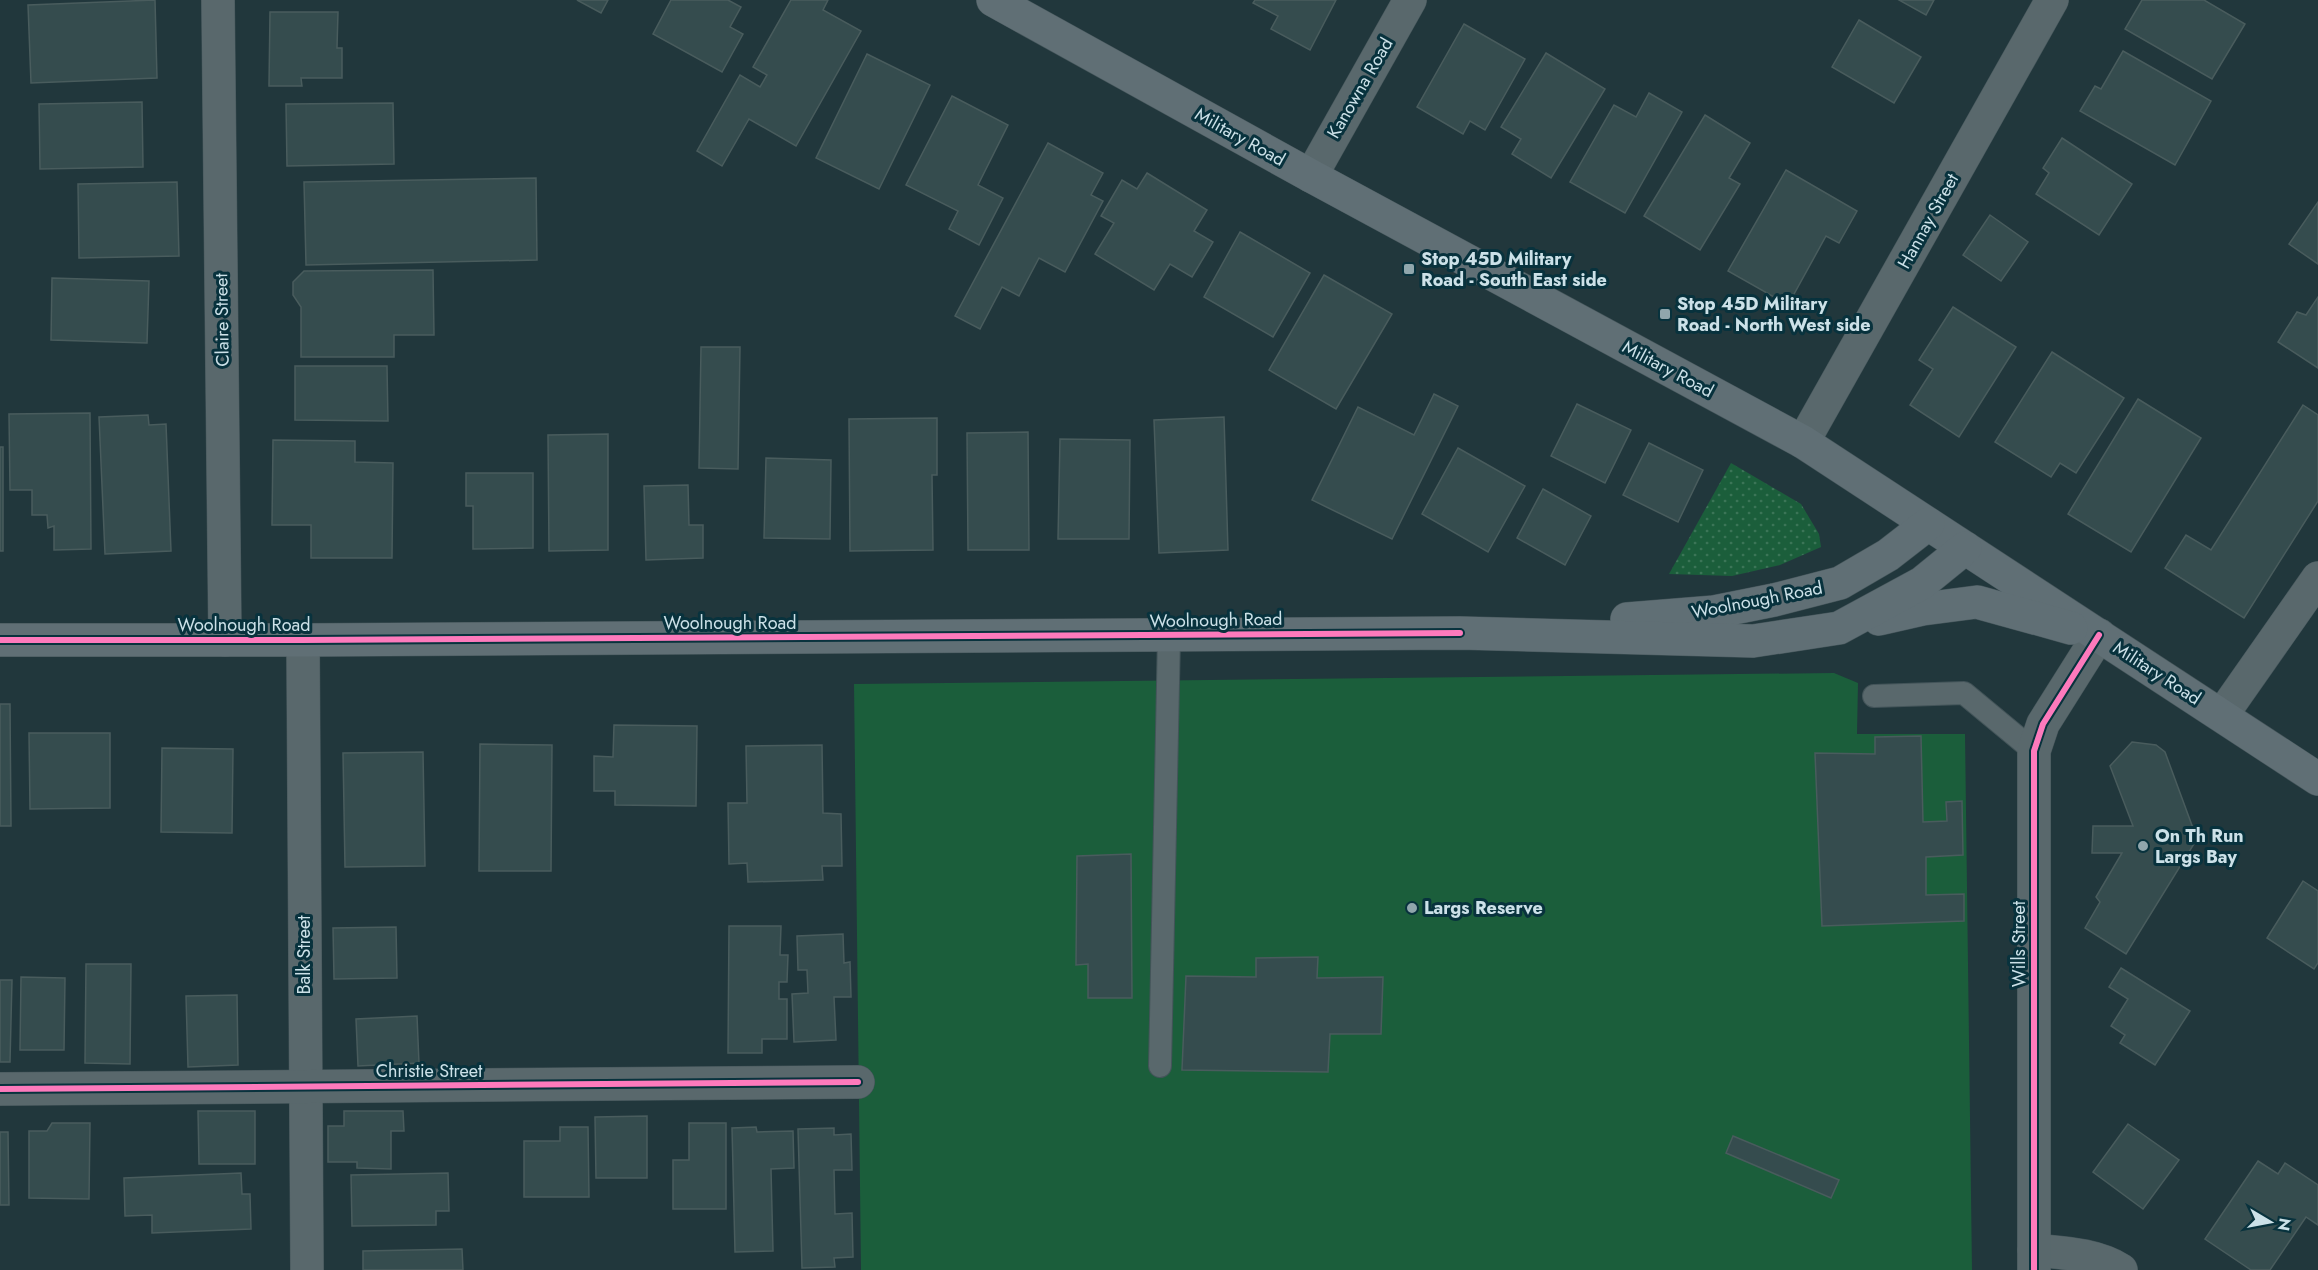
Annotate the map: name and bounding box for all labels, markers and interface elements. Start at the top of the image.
street label: Kanowna Road [1321,33,1399,143]
street label: Military Road [1190,101,1290,173]
street label: Hannay Street [1891,168,1965,273]
place label: Stop 45D Military Road - South East side [1421,246,1607,293]
marker: Stop 45D Military Road - South East side [1402,262,1416,276]
street label: Claire Street [208,272,236,367]
place label: Stop 45D Military Road - North West side [1677,291,1871,338]
marker: Stop 45D Military Road - North West side [1658,307,1672,321]
street label: Military Road [1618,334,1718,404]
street label: Woolnough Road [1689,575,1825,625]
street label: Woolnough Road [1149,606,1283,634]
street label: Woolnough Road [664,610,796,636]
street label: Woolnough Road [178,612,310,638]
street label: Military Road [2108,635,2206,711]
place label: On Th Run Largs Bay [2155,823,2244,870]
marker: On Th Run Largs Bay [2136,839,2150,853]
place label: Largs Reserve [1424,895,1543,921]
street label: Wills Street [2006,900,2032,987]
marker: Largs Reserve [1405,901,1419,915]
street label: Balk Street [291,915,317,995]
street label: Christie Street [376,1058,483,1084]
north arrow [2240,1192,2300,1252]
text: N [2272,1216,2297,1233]

